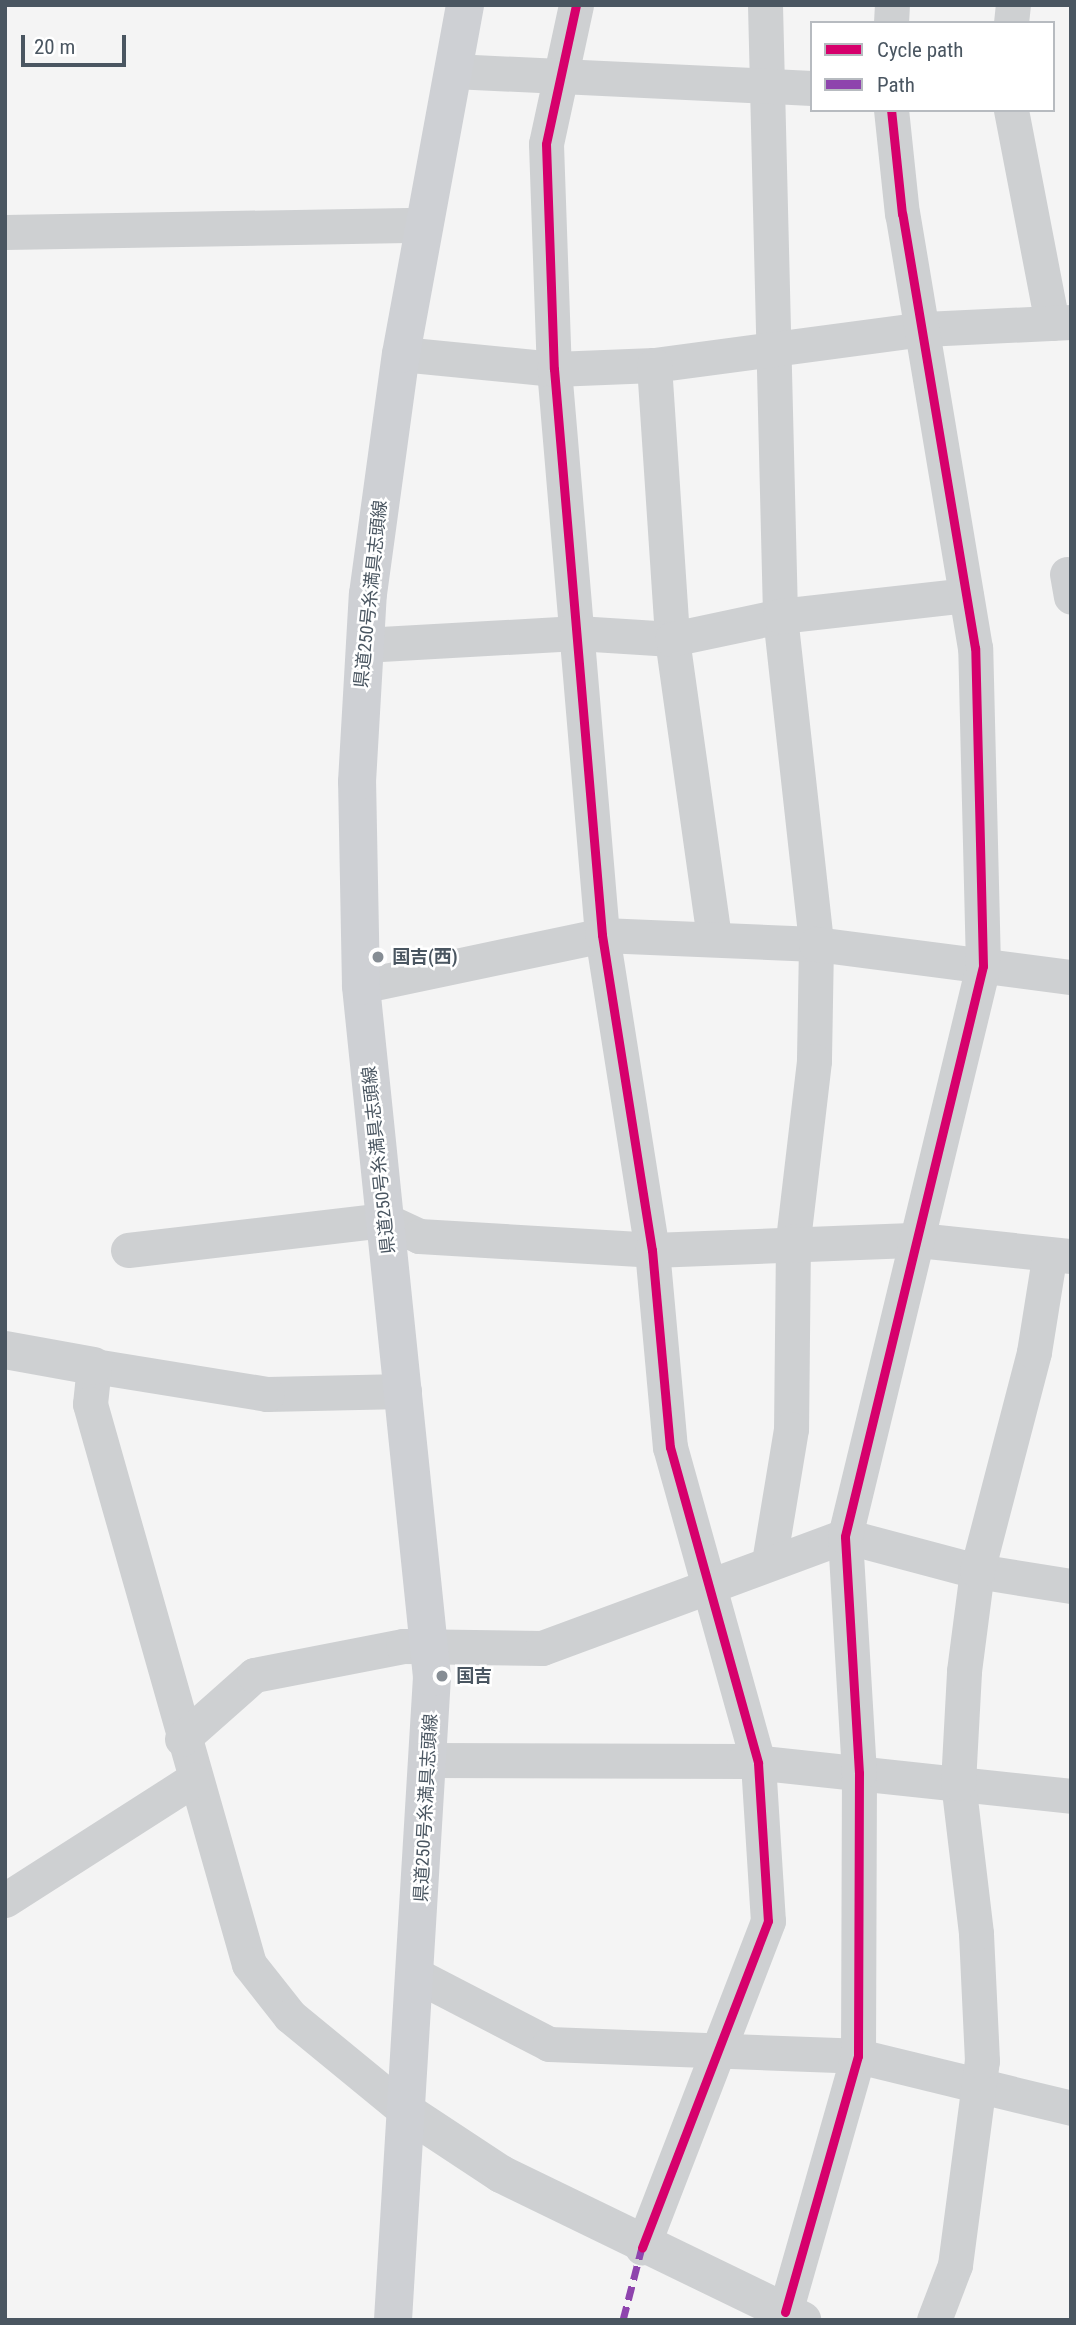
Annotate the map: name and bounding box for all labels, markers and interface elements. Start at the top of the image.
scale bar [24,21,130,65]
legend [810,21,1055,112]
text: 20 m [34,35,75,59]
text: Cycle path [877,38,963,62]
text: Path [877,73,915,97]
street label: 県道250号糸満具志頭線 [350,499,392,689]
place label: 国吉(西) [392,946,458,968]
marker: 国吉(西) [370,949,386,965]
street label: 県道250号糸満具志頭線 [358,1065,400,1255]
place label: 国吉 [456,1665,492,1687]
marker: 国吉 [434,1668,450,1684]
street label: 県道250号糸満具志頭線 [410,1713,442,1903]

